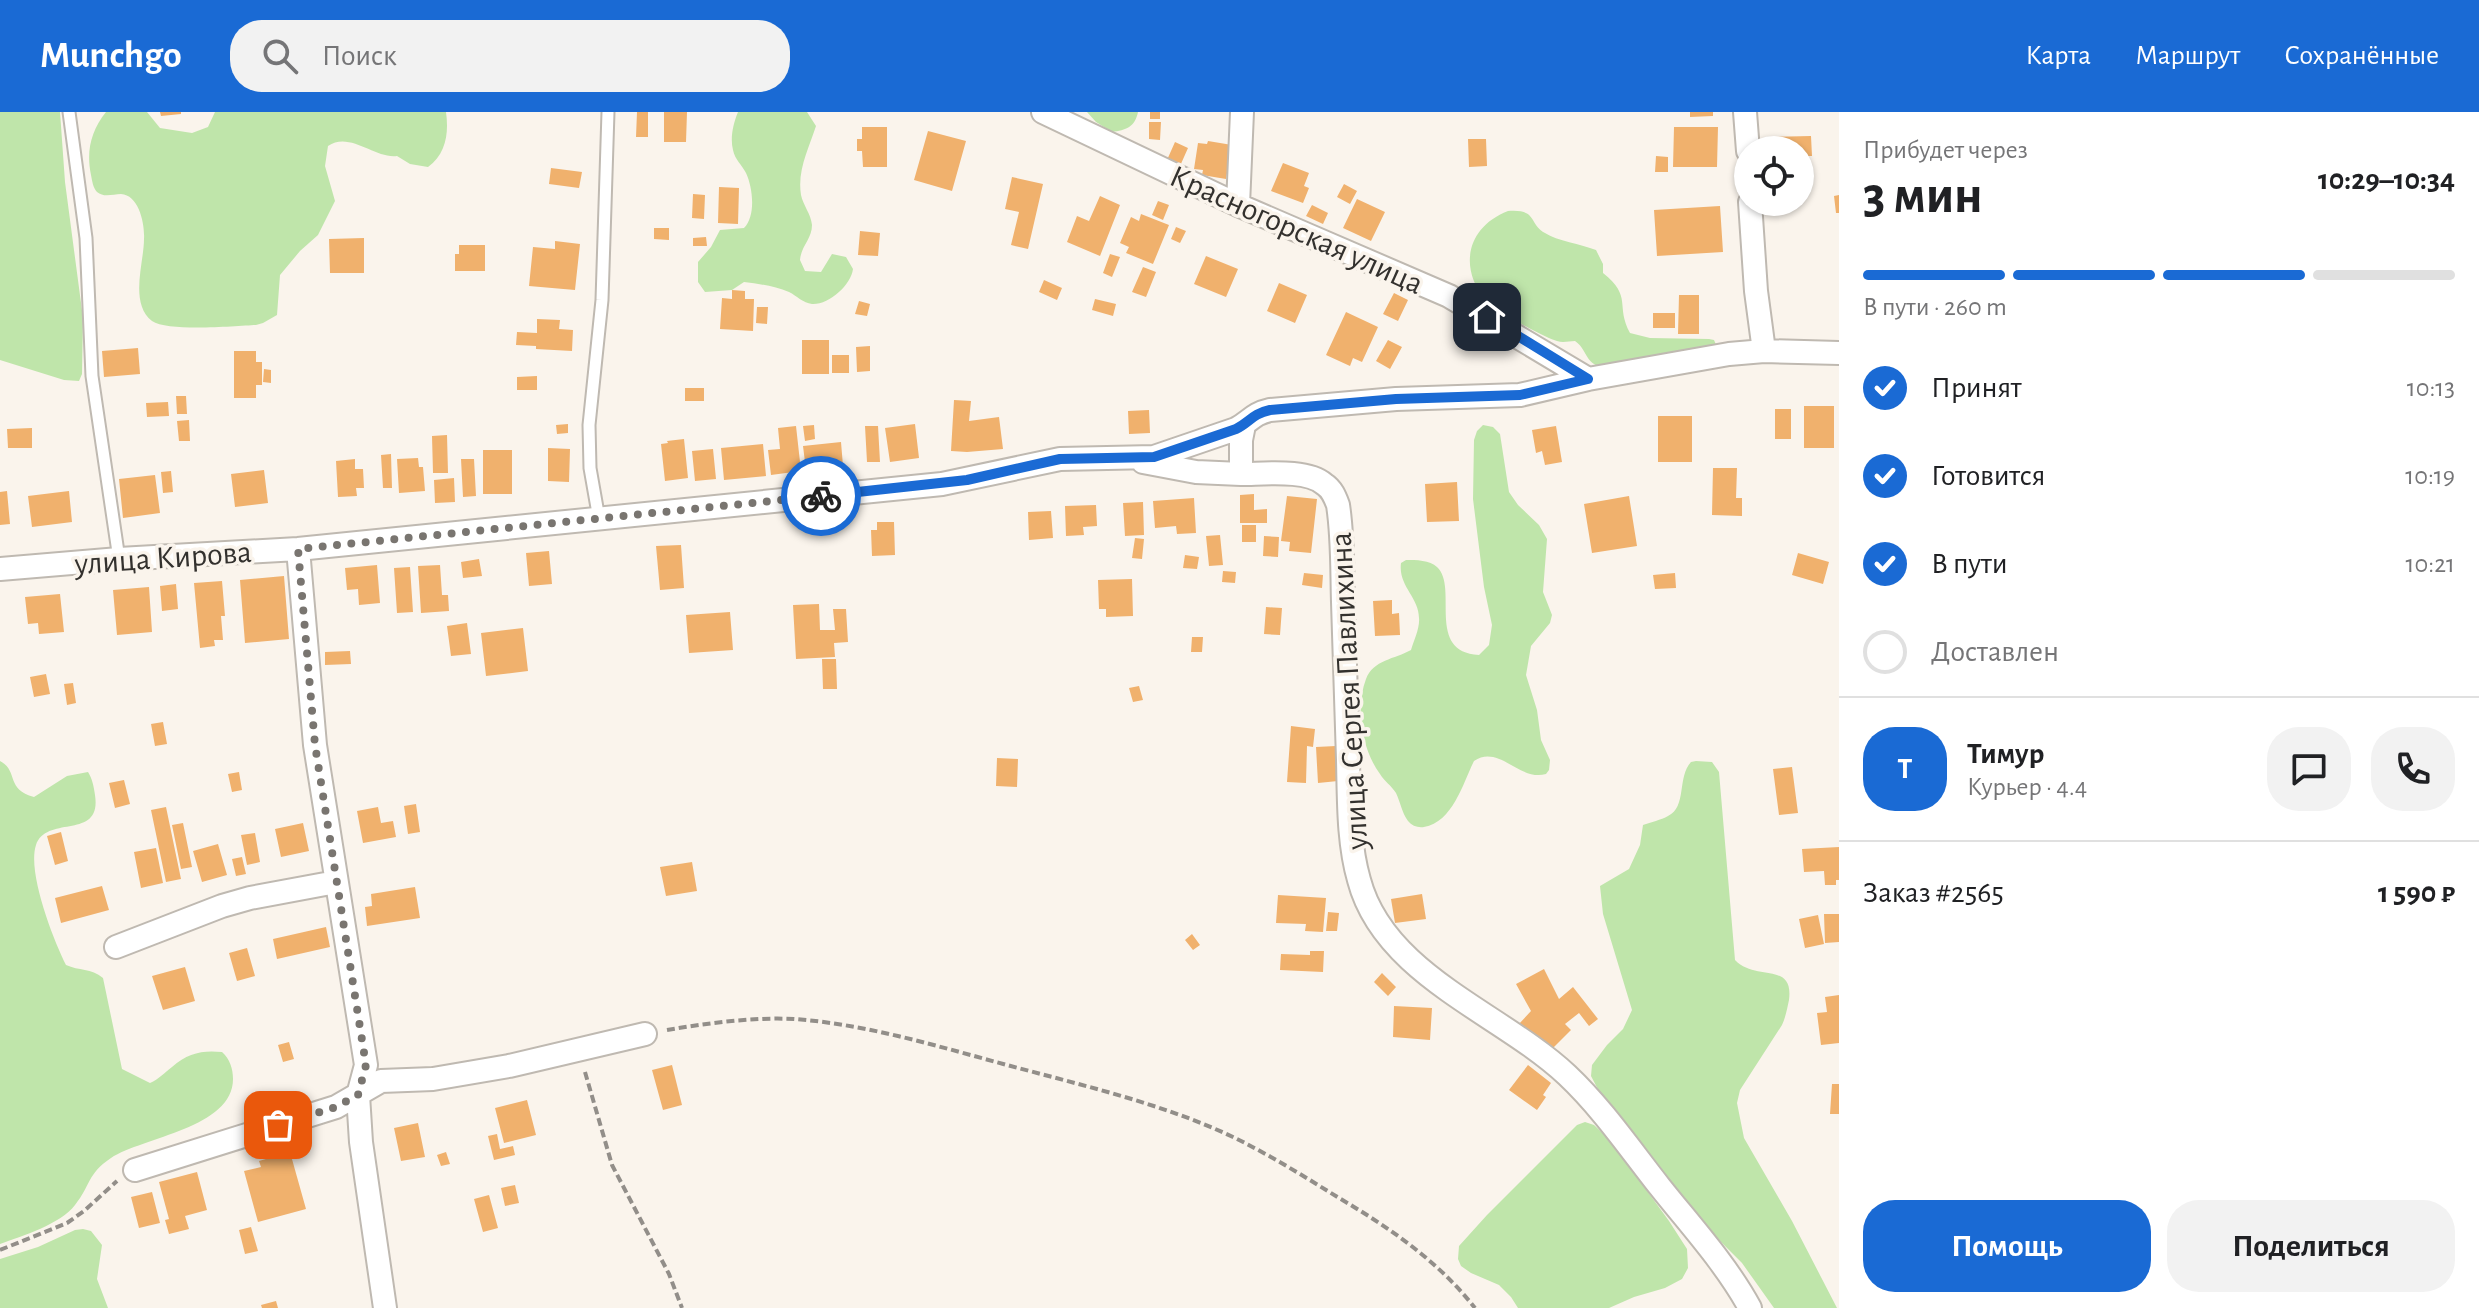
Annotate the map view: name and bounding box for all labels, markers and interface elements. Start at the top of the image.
search box [230,20,790,92]
icon: search [258,34,302,78]
text: Munchgo [40,37,182,75]
text: Поиск [322,41,397,71]
text: Карта [2025,42,2091,70]
text: Маршрут [2135,42,2240,70]
text: Сохранённые [2284,42,2439,70]
map controls [1734,136,1814,216]
button: locate [1734,136,1814,216]
text: Прибудет через [1863,137,2028,163]
street label: Красногорская улица [1165,160,1428,300]
text: 10:29–10:34 [2318,165,2455,195]
text: 3 мин [1863,170,1983,222]
pin [1453,283,1521,351]
text: В пути · 260 m [1863,294,2007,320]
icon: home [1465,295,1509,339]
icon: check [1863,366,1907,410]
text: Принят [1931,373,2022,403]
text: 10:13 [2407,375,2455,401]
icon: check [1863,454,1907,498]
courier [781,456,861,536]
text: Готовится [1931,461,2045,491]
text: 10:19 [2405,463,2455,489]
icon: bike [799,474,843,518]
street label: улица Сергея Павлихина [1325,531,1373,852]
street label: улица Кирова [72,536,253,580]
icon: check [1863,542,1907,586]
text: В пути [1931,549,2008,579]
text: 10:21 [2406,551,2455,577]
text: Доставлен [1931,637,2059,667]
button: chat [2267,727,2351,811]
button: phone [2371,727,2455,811]
text: Тимур [1967,739,2044,769]
text: Т [1898,754,1912,784]
text: Курьер · 4.4 [1967,774,2087,800]
text: Заказ #2565 [1863,878,2004,908]
text: 1 590 ₽ [2378,878,2455,908]
pin [244,1091,312,1159]
icon: bag [256,1103,300,1147]
button: Помощь [1863,1200,2151,1292]
button: Поделиться [2167,1200,2455,1292]

